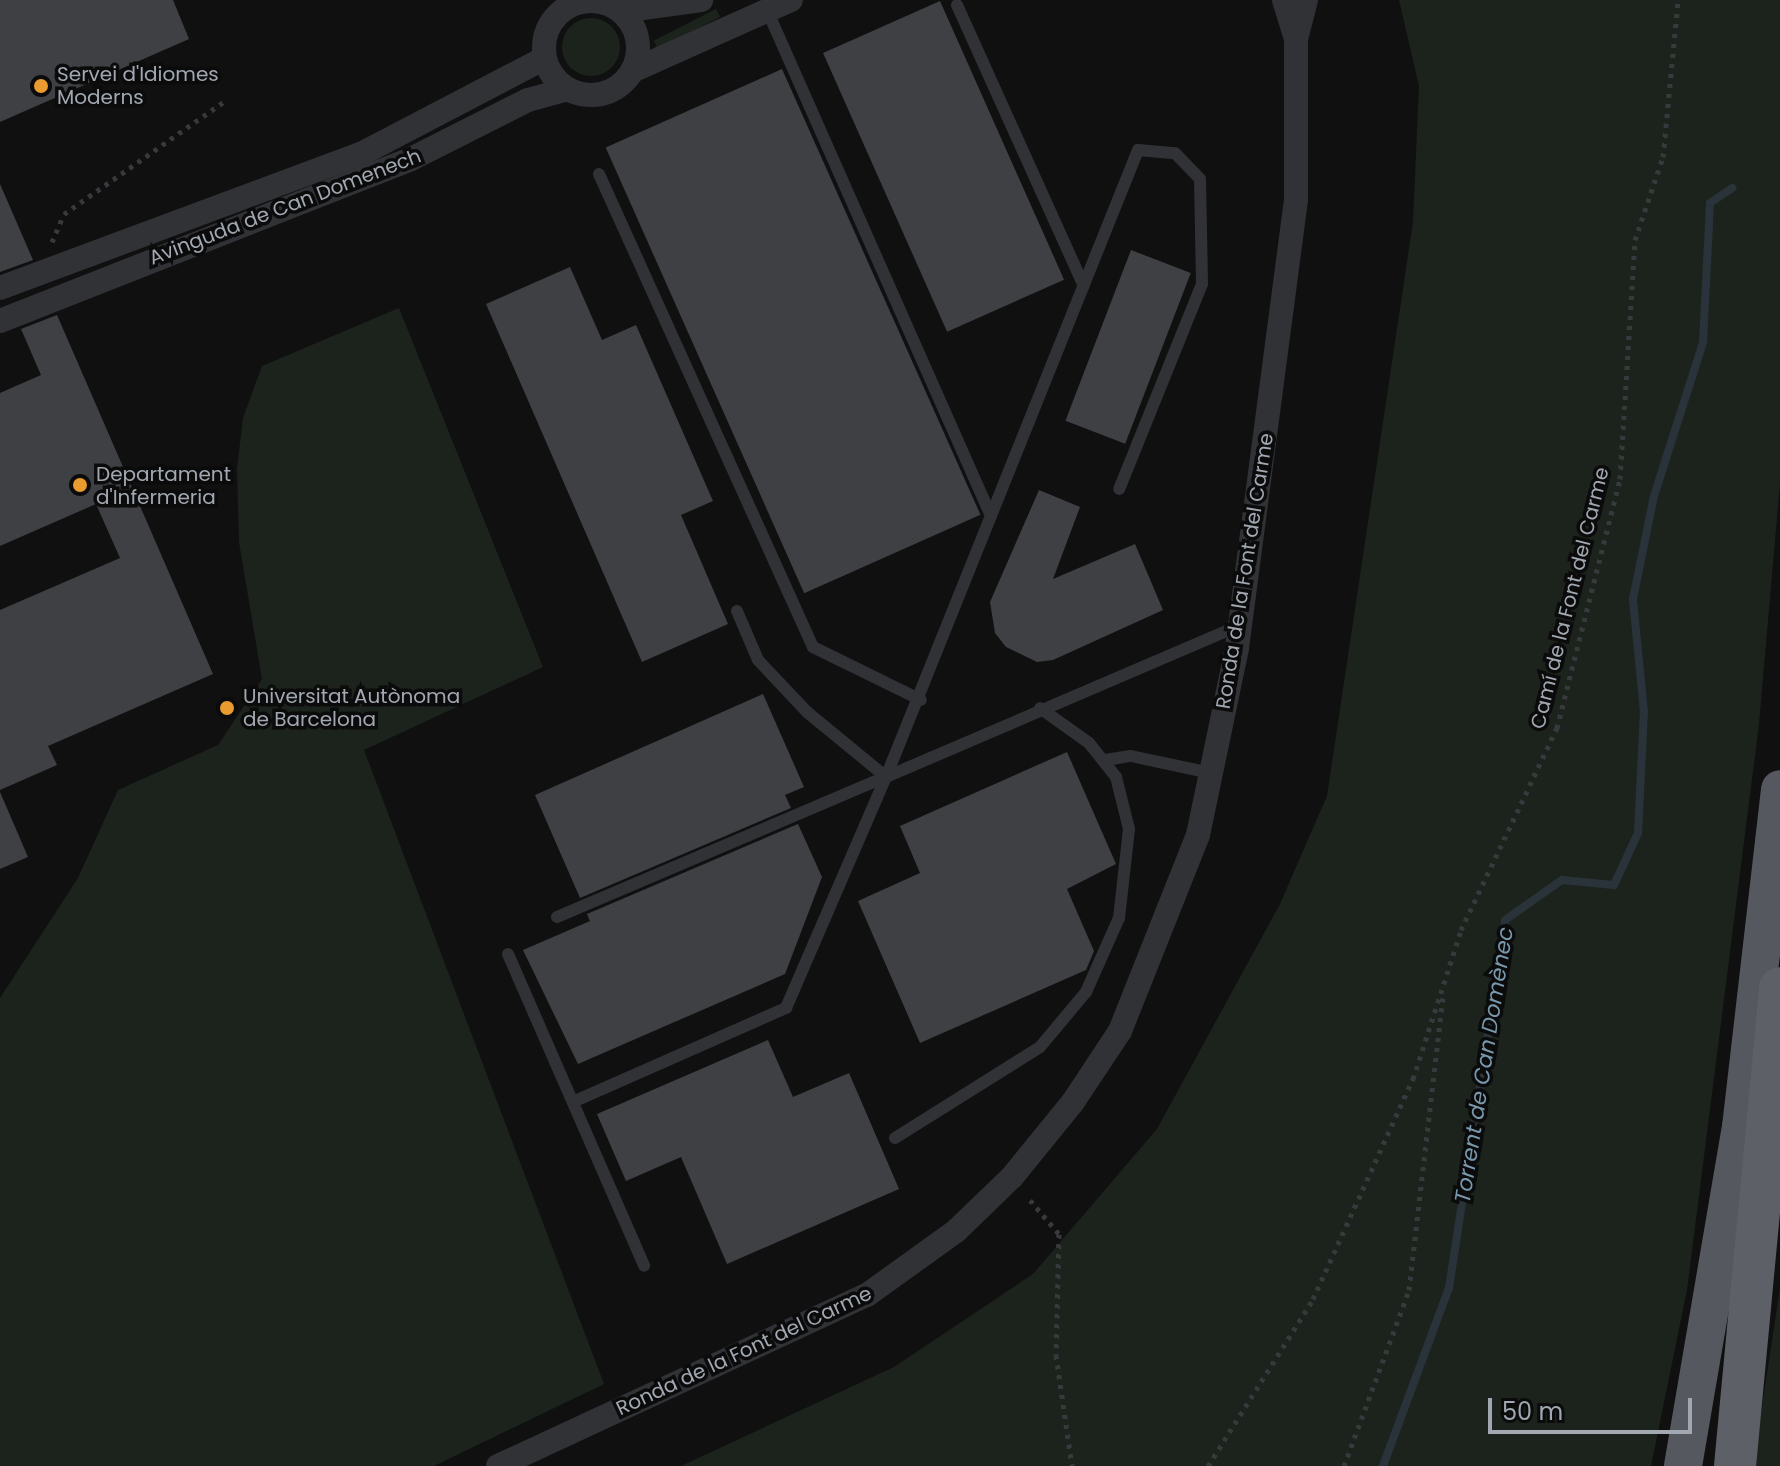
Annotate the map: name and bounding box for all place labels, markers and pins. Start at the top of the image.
place label: Servei d'Idiomes Moderns [57,62,219,109]
marker: Servei d'Idiomes Moderns [32,77,50,95]
place label: Departament d'Infermeria [96,462,231,509]
marker: Departament d'Infermeria [71,476,89,494]
place label: Universitat Autònoma de Barcelona [243,684,460,731]
marker: Universitat Autònoma de Barcelona [218,699,236,717]

